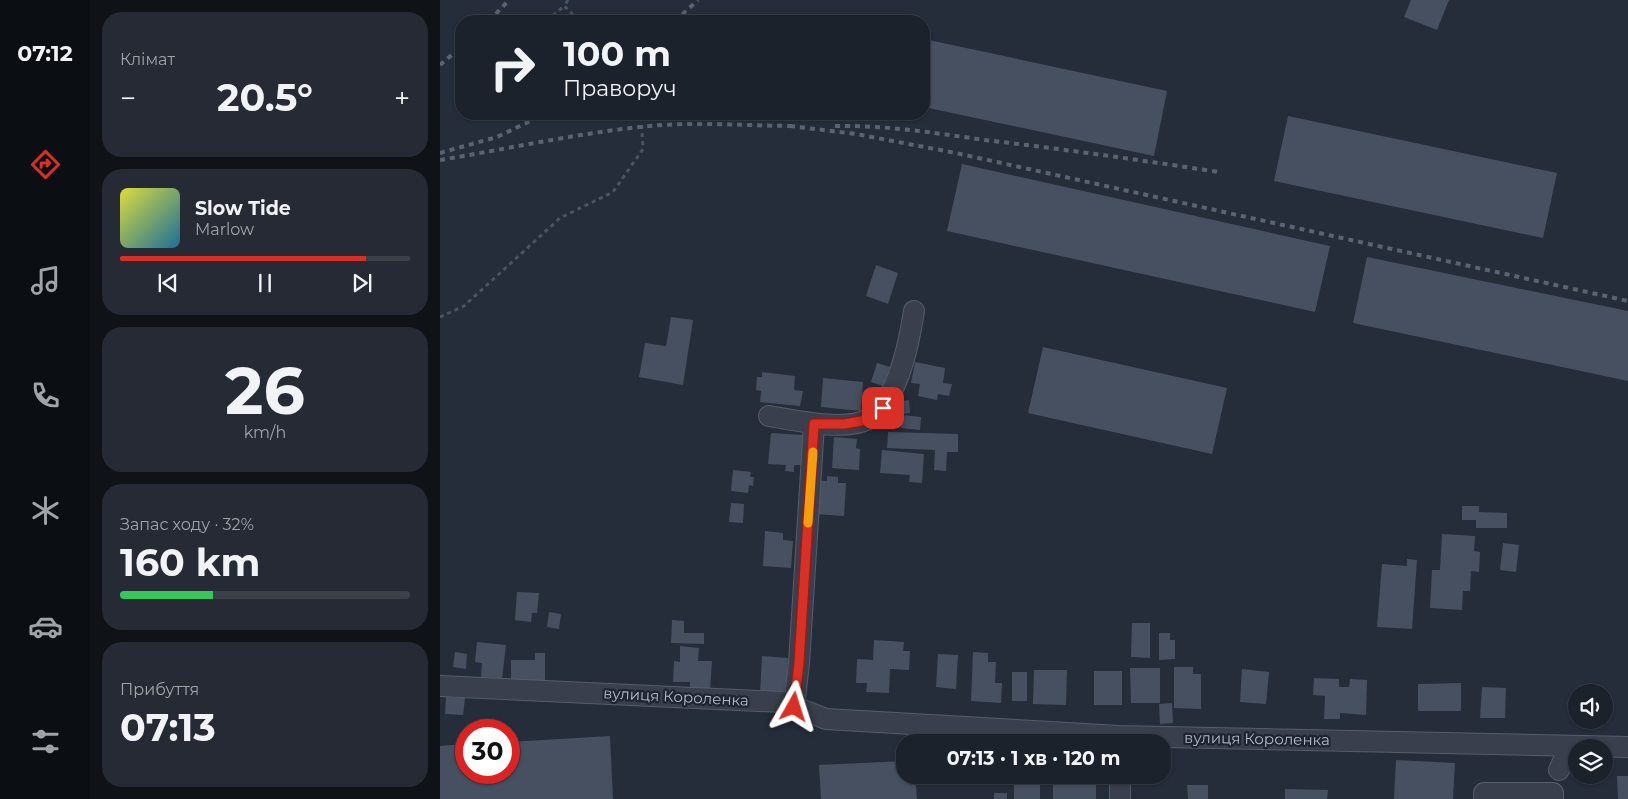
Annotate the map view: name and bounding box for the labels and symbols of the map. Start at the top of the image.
pin [862,387,904,429]
position arrow [767,680,819,732]
street label: вулиця Короленка [603,683,749,710]
speed limit sign: 30 [455,719,520,784]
street label: вулиця Короленка [1184,728,1330,749]

